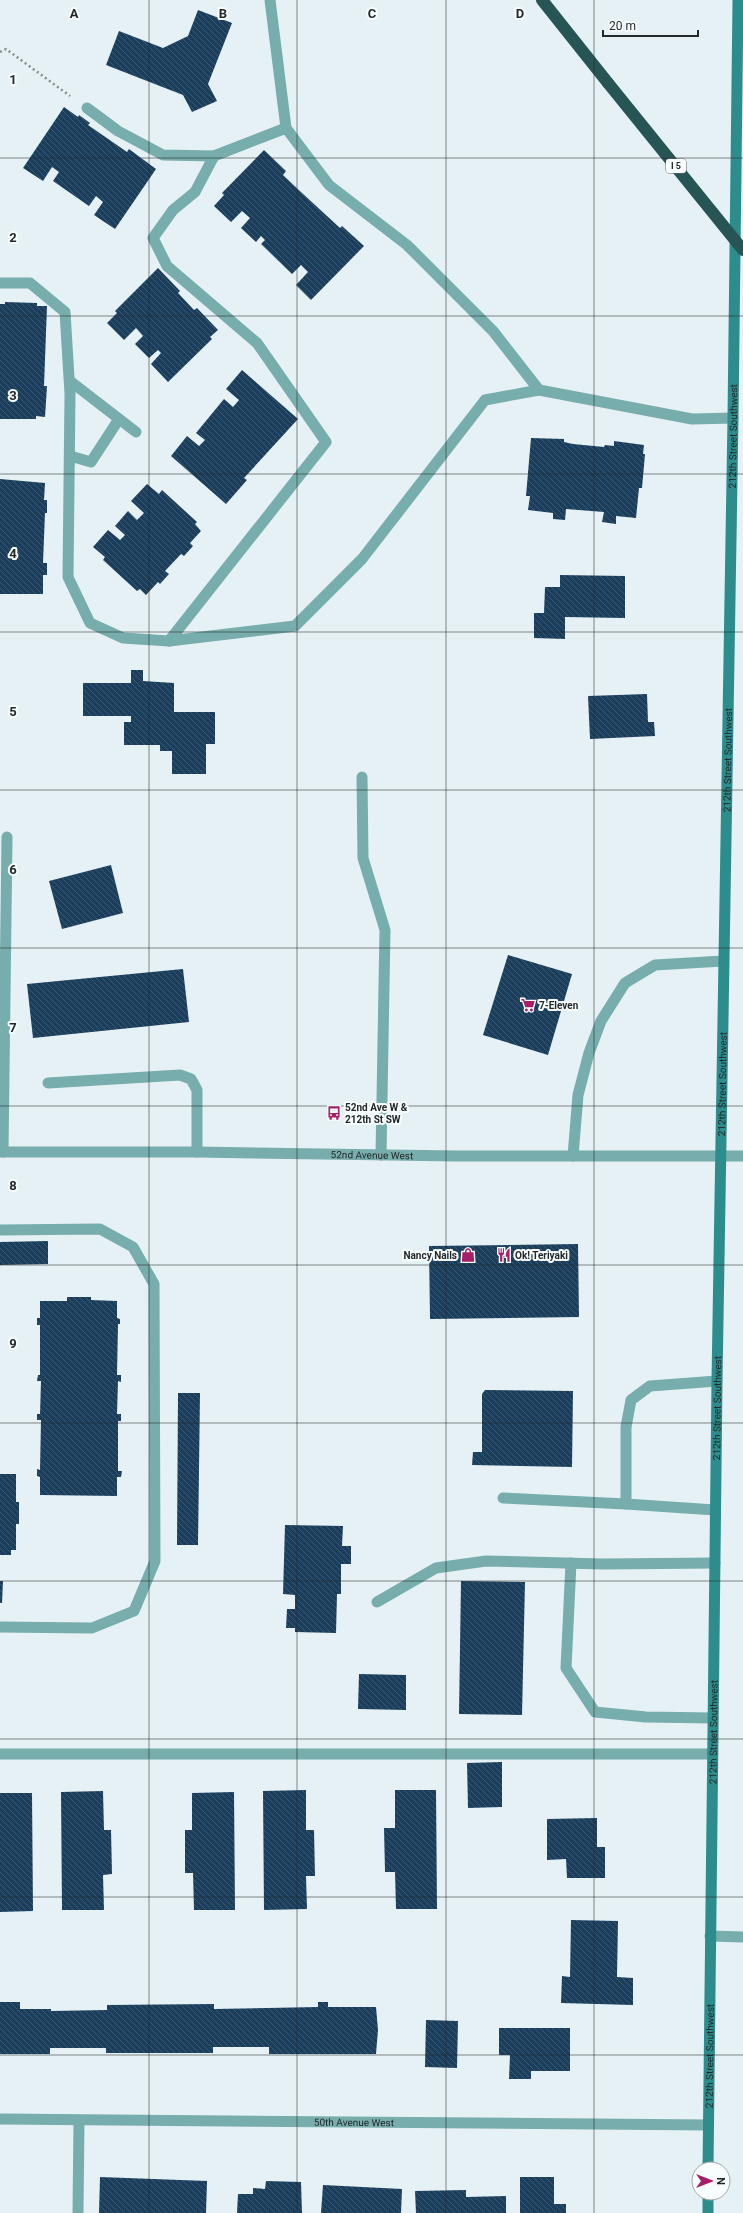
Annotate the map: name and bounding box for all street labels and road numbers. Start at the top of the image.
road number: I 5 [666,159,686,173]
street label: 212th Street Southwest [726,384,739,488]
street label: 212th Street Southwest [721,708,734,812]
street label: 212th Street Southwest [716,1032,728,1136]
street label: 52nd Avenue West [331,1149,413,1161]
street label: 212th Street Southwest [711,1356,723,1460]
street label: 212th Street Southwest [707,1680,719,1784]
street label: 212th Street Southwest [703,2004,715,2108]
street label: 50th Avenue West [314,2116,394,2128]

